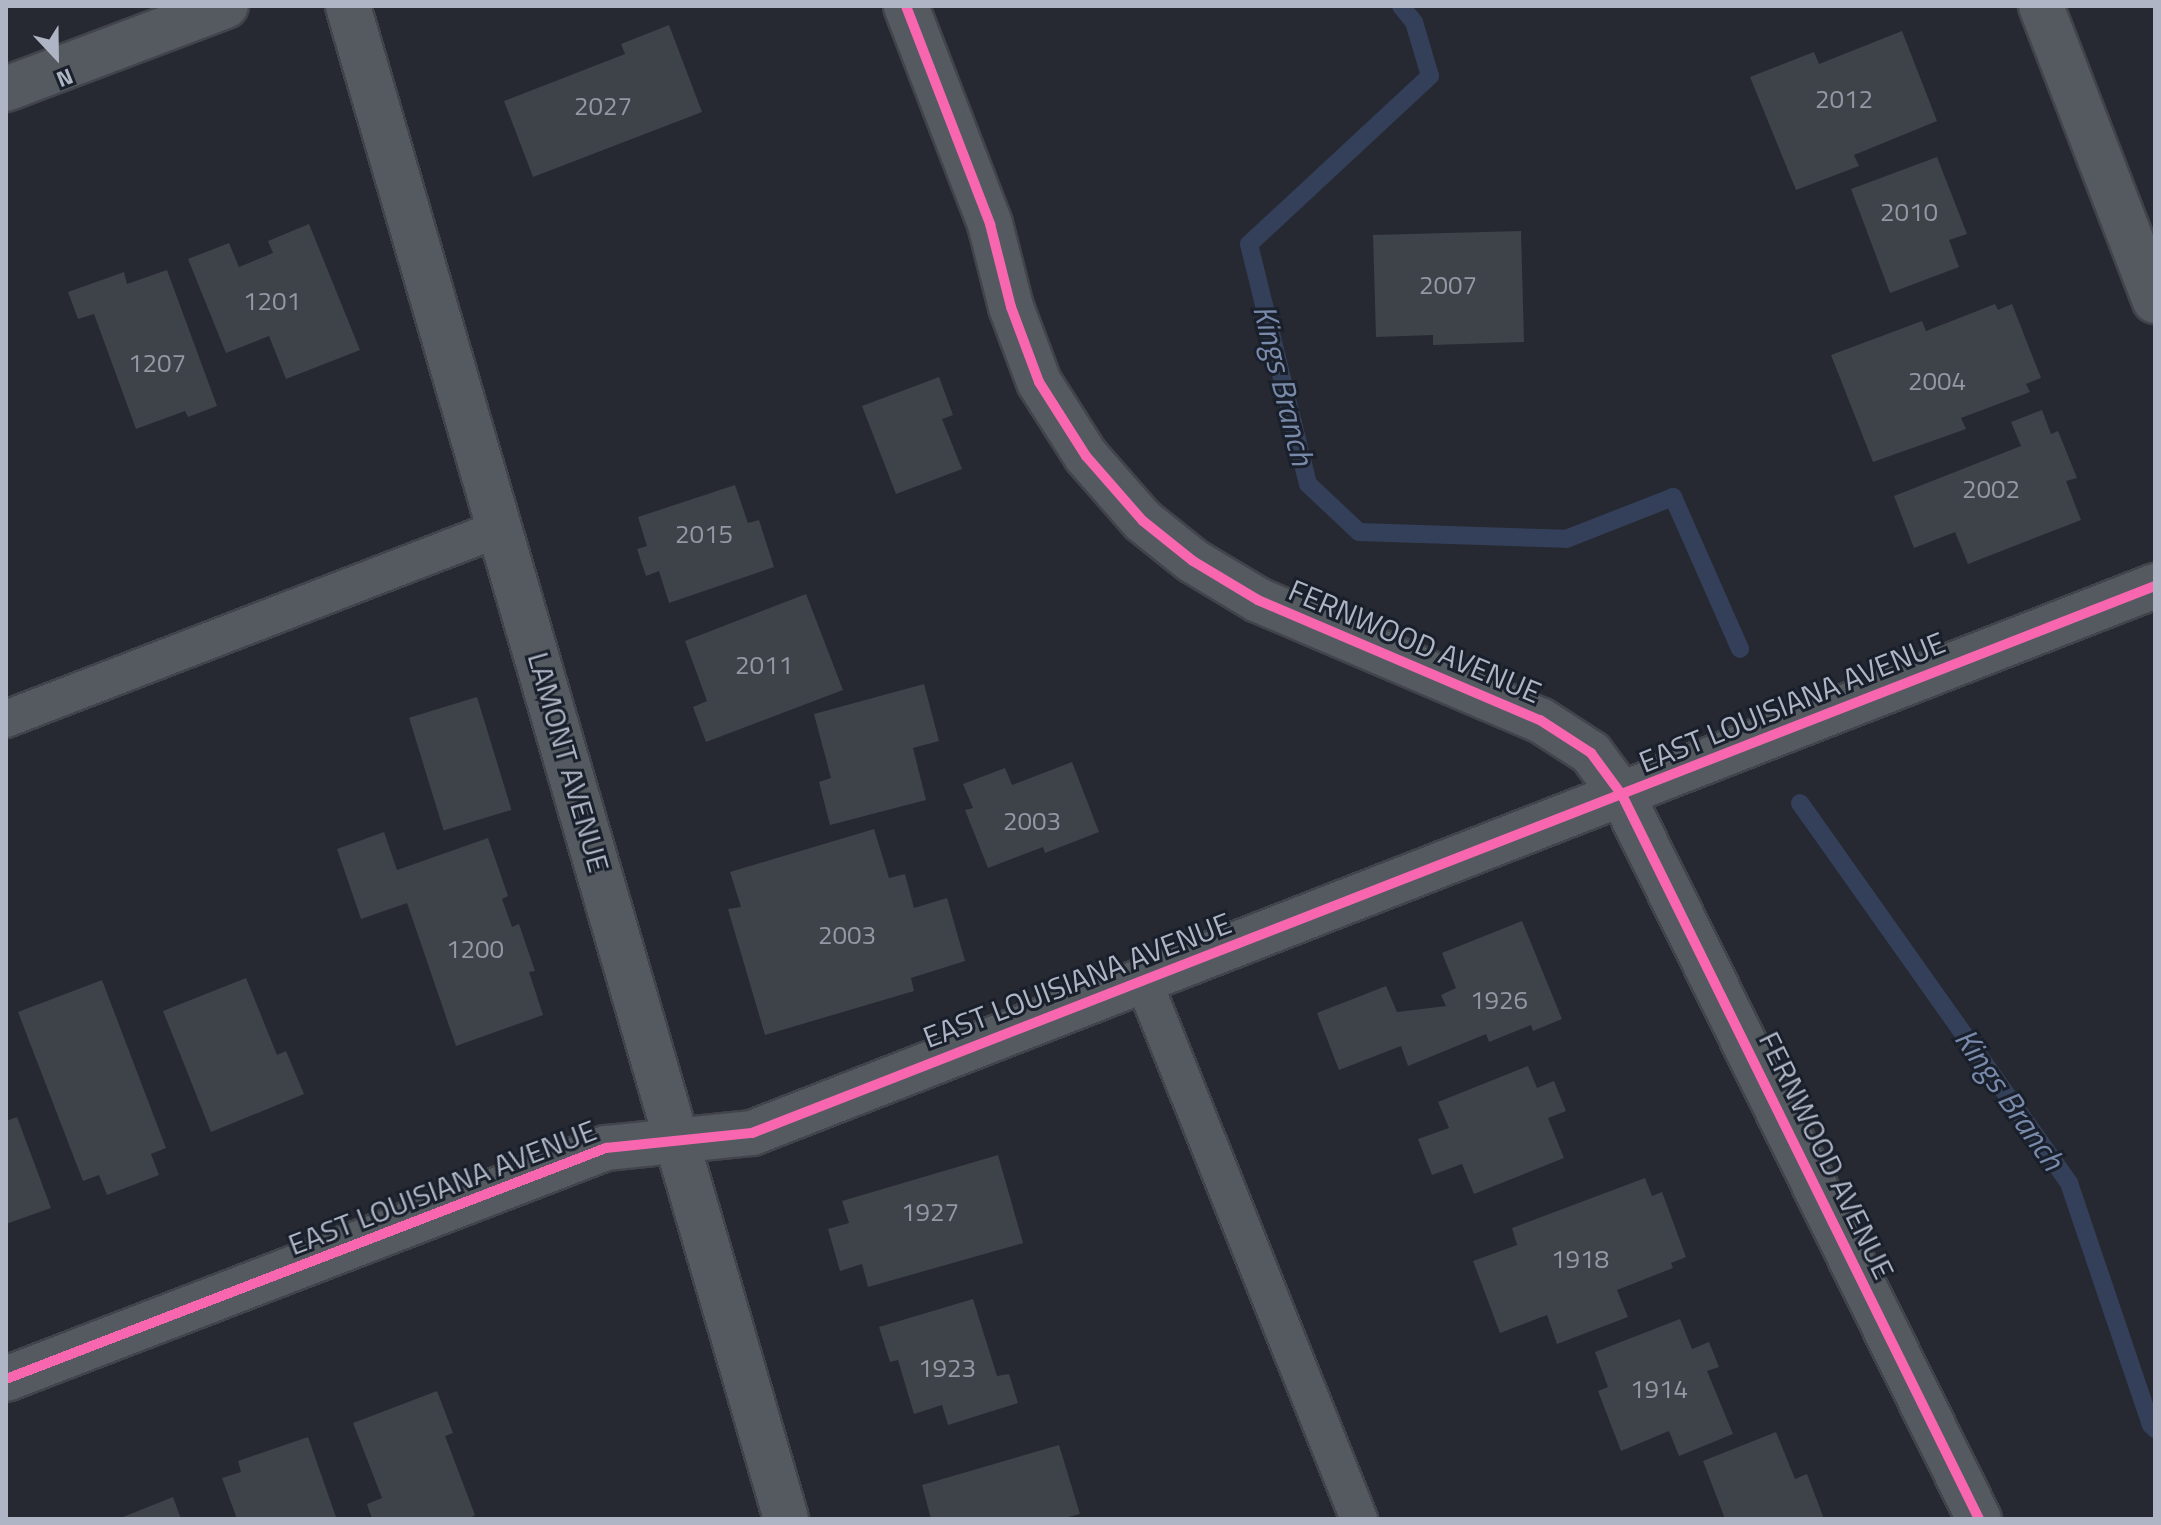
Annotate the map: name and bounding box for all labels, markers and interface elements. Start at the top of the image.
north arrow [16,16,96,96]
text: N [52,60,78,97]
house number: 2012 [1815,83,1873,115]
house number: 2027 [574,90,632,122]
house number: 2010 [1880,196,1938,228]
house number: 2007 [1419,269,1477,301]
house number: 1201 [243,285,301,317]
water label: Kings Branch [1246,301,1322,469]
house number: 1207 [128,347,186,379]
house number: 2004 [1908,365,1966,397]
house number: 2002 [1962,473,2020,505]
house number: 2015 [675,518,733,550]
street label: FERNWOOD AVENUE [1283,572,1547,710]
street label: EAST LOUISIANA AVENUE [1634,624,1950,780]
street label: LAMONT AVENUE [520,648,618,876]
house number: 2011 [735,649,793,681]
house number: 2003 [1003,805,1061,837]
street label: EAST LOUISIANA AVENUE [918,905,1236,1055]
house number: 2003 [818,919,876,951]
house number: 1200 [446,933,504,965]
house number: 1926 [1470,984,1528,1016]
water label: Kings Branch [1947,1021,2073,1177]
street label: FERNWOOD AVENUE [1752,1026,1902,1284]
street label: EAST LOUISIANA AVENUE [283,1112,601,1262]
house number: 1927 [901,1196,959,1228]
house number: 1918 [1551,1243,1609,1275]
house number: 1923 [918,1352,976,1384]
house number: 1914 [1630,1373,1688,1405]

